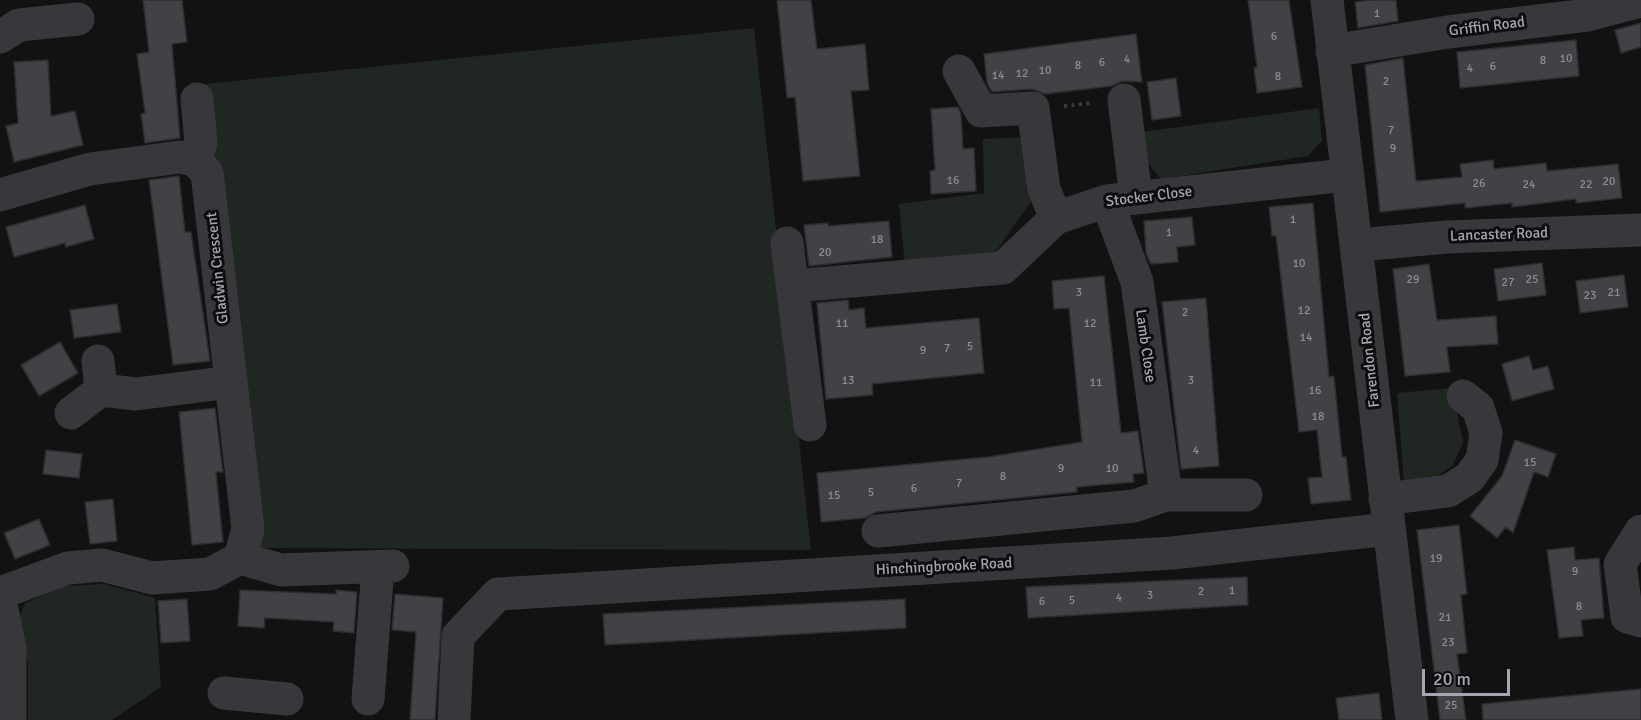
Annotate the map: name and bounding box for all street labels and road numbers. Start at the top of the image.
street label: Griffin Road [1448,13,1526,41]
street label: Stocker Close [1105,183,1193,211]
street label: Gladwin Crescent [203,211,233,325]
street label: Lancaster Road [1450,224,1548,246]
street label: Lamb Close [1131,308,1159,384]
street label: Farendon Road [1356,312,1384,408]
street label: Hinchingbrooke Road [875,554,1013,580]

